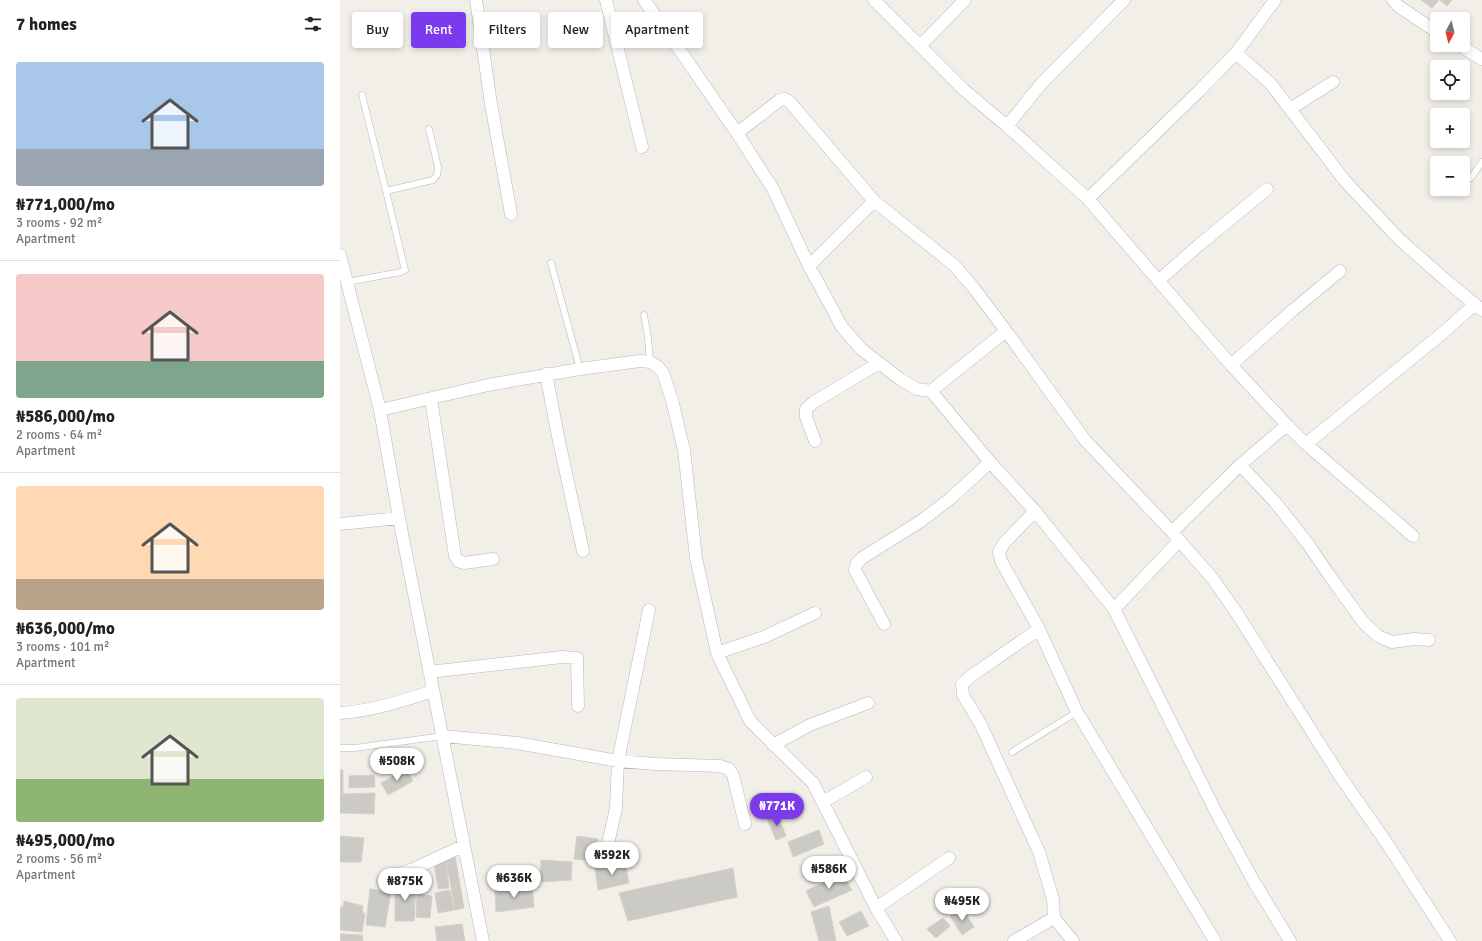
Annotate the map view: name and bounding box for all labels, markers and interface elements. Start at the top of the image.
chip: Buy [352,12,403,48]
chip: Rent [411,12,466,48]
chip: Filters [474,12,540,48]
chip: New [548,12,603,48]
chip: Apartment [611,12,703,48]
north arrow [1430,12,1470,52]
map controls [1430,12,1470,196]
icon: filters [302,13,324,35]
text: 7 homes [16,14,77,35]
button: locate [1430,60,1470,100]
icon: home [134,88,206,160]
button: + [1430,108,1470,148]
button: − [1430,156,1470,196]
text: ₦771,000/mo [16,194,115,215]
text: 3 rooms · 92 m² [16,215,102,231]
text: Apartment [16,231,76,247]
icon: home [134,300,206,372]
text: ₦586,000/mo [16,406,115,427]
text: 2 rooms · 64 m² [16,427,102,443]
text: Apartment [16,443,76,459]
icon: home [134,512,206,584]
text: ₦636,000/mo [16,618,115,639]
text: 3 rooms · 101 m² [16,639,109,655]
text: Apartment [16,655,76,671]
icon: home [134,724,206,796]
pin: ₦508K [369,748,425,782]
text: ₦508K [379,753,415,769]
pin: ₦771K [749,793,805,827]
text: ₦771K [759,798,795,814]
text: ₦495,000/mo [16,830,115,851]
pin: ₦592K [584,842,640,876]
text: ₦592K [594,847,630,863]
text: 2 rooms · 56 m² [16,851,102,867]
pin: ₦586K [801,856,857,890]
text: ₦586K [811,861,847,877]
pin: ₦636K [486,865,542,899]
text: Apartment [16,867,76,883]
pin: ₦875K [377,868,433,902]
text: ₦636K [496,870,532,886]
text: ₦875K [387,873,423,889]
pin: ₦495K [934,888,990,922]
text: ₦495K [944,893,980,909]

